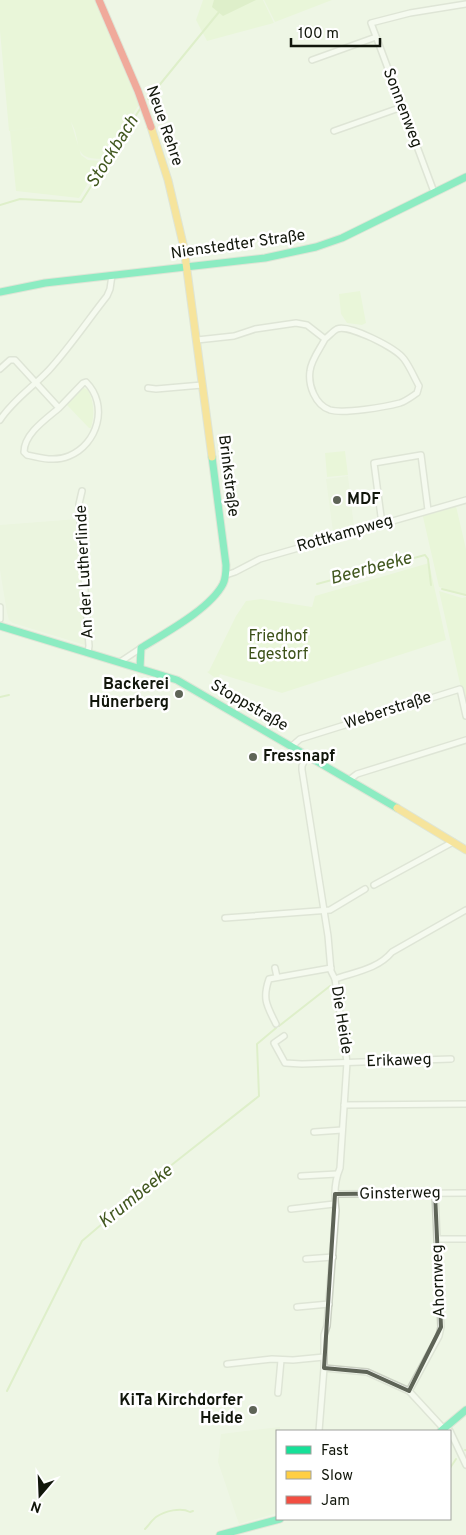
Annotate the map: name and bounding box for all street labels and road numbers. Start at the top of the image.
street label: Sonnenweg [378,65,426,151]
street label: Neue Rehre [141,83,187,169]
street label: Nienstedter Straße [170,226,306,264]
street label: Brinkstraße [213,434,243,518]
street label: An der Lutherlinde [71,504,99,640]
street label: Rottkampweg [295,511,395,557]
street label: Stoppstraße [207,676,291,736]
street label: Weberstraße [342,688,434,734]
street label: Die Heide [326,984,356,1056]
street label: Erikaweg [366,1050,432,1072]
street label: Ginsterweg [359,1183,441,1205]
street label: Ahornweg [428,1244,450,1318]

